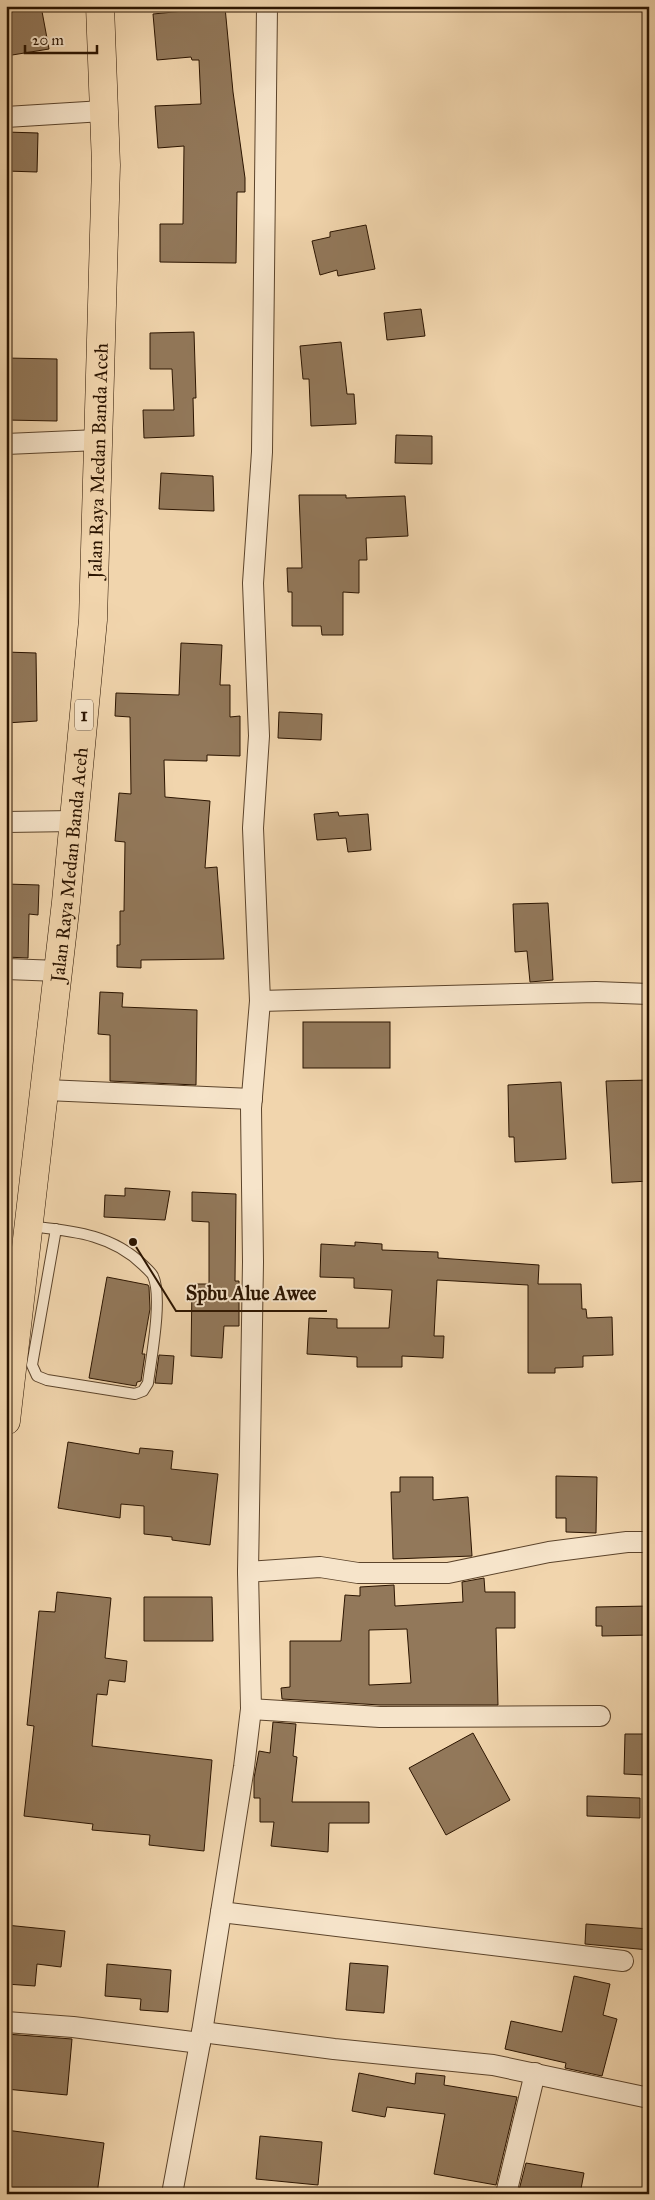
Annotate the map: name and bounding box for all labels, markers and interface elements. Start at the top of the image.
scale bar [25,22,98,54]
text: 20 m [32,31,64,49]
street label: Jalan Raya Medan Banda Aceh [83,342,112,581]
road number: 1 [75,700,93,730]
street label: Jalan Raya Medan Banda Aceh [45,746,92,985]
callout: Spbu Alue Awee [176,1276,327,1311]
text: Spbu Alue Awee [186,1281,317,1306]

